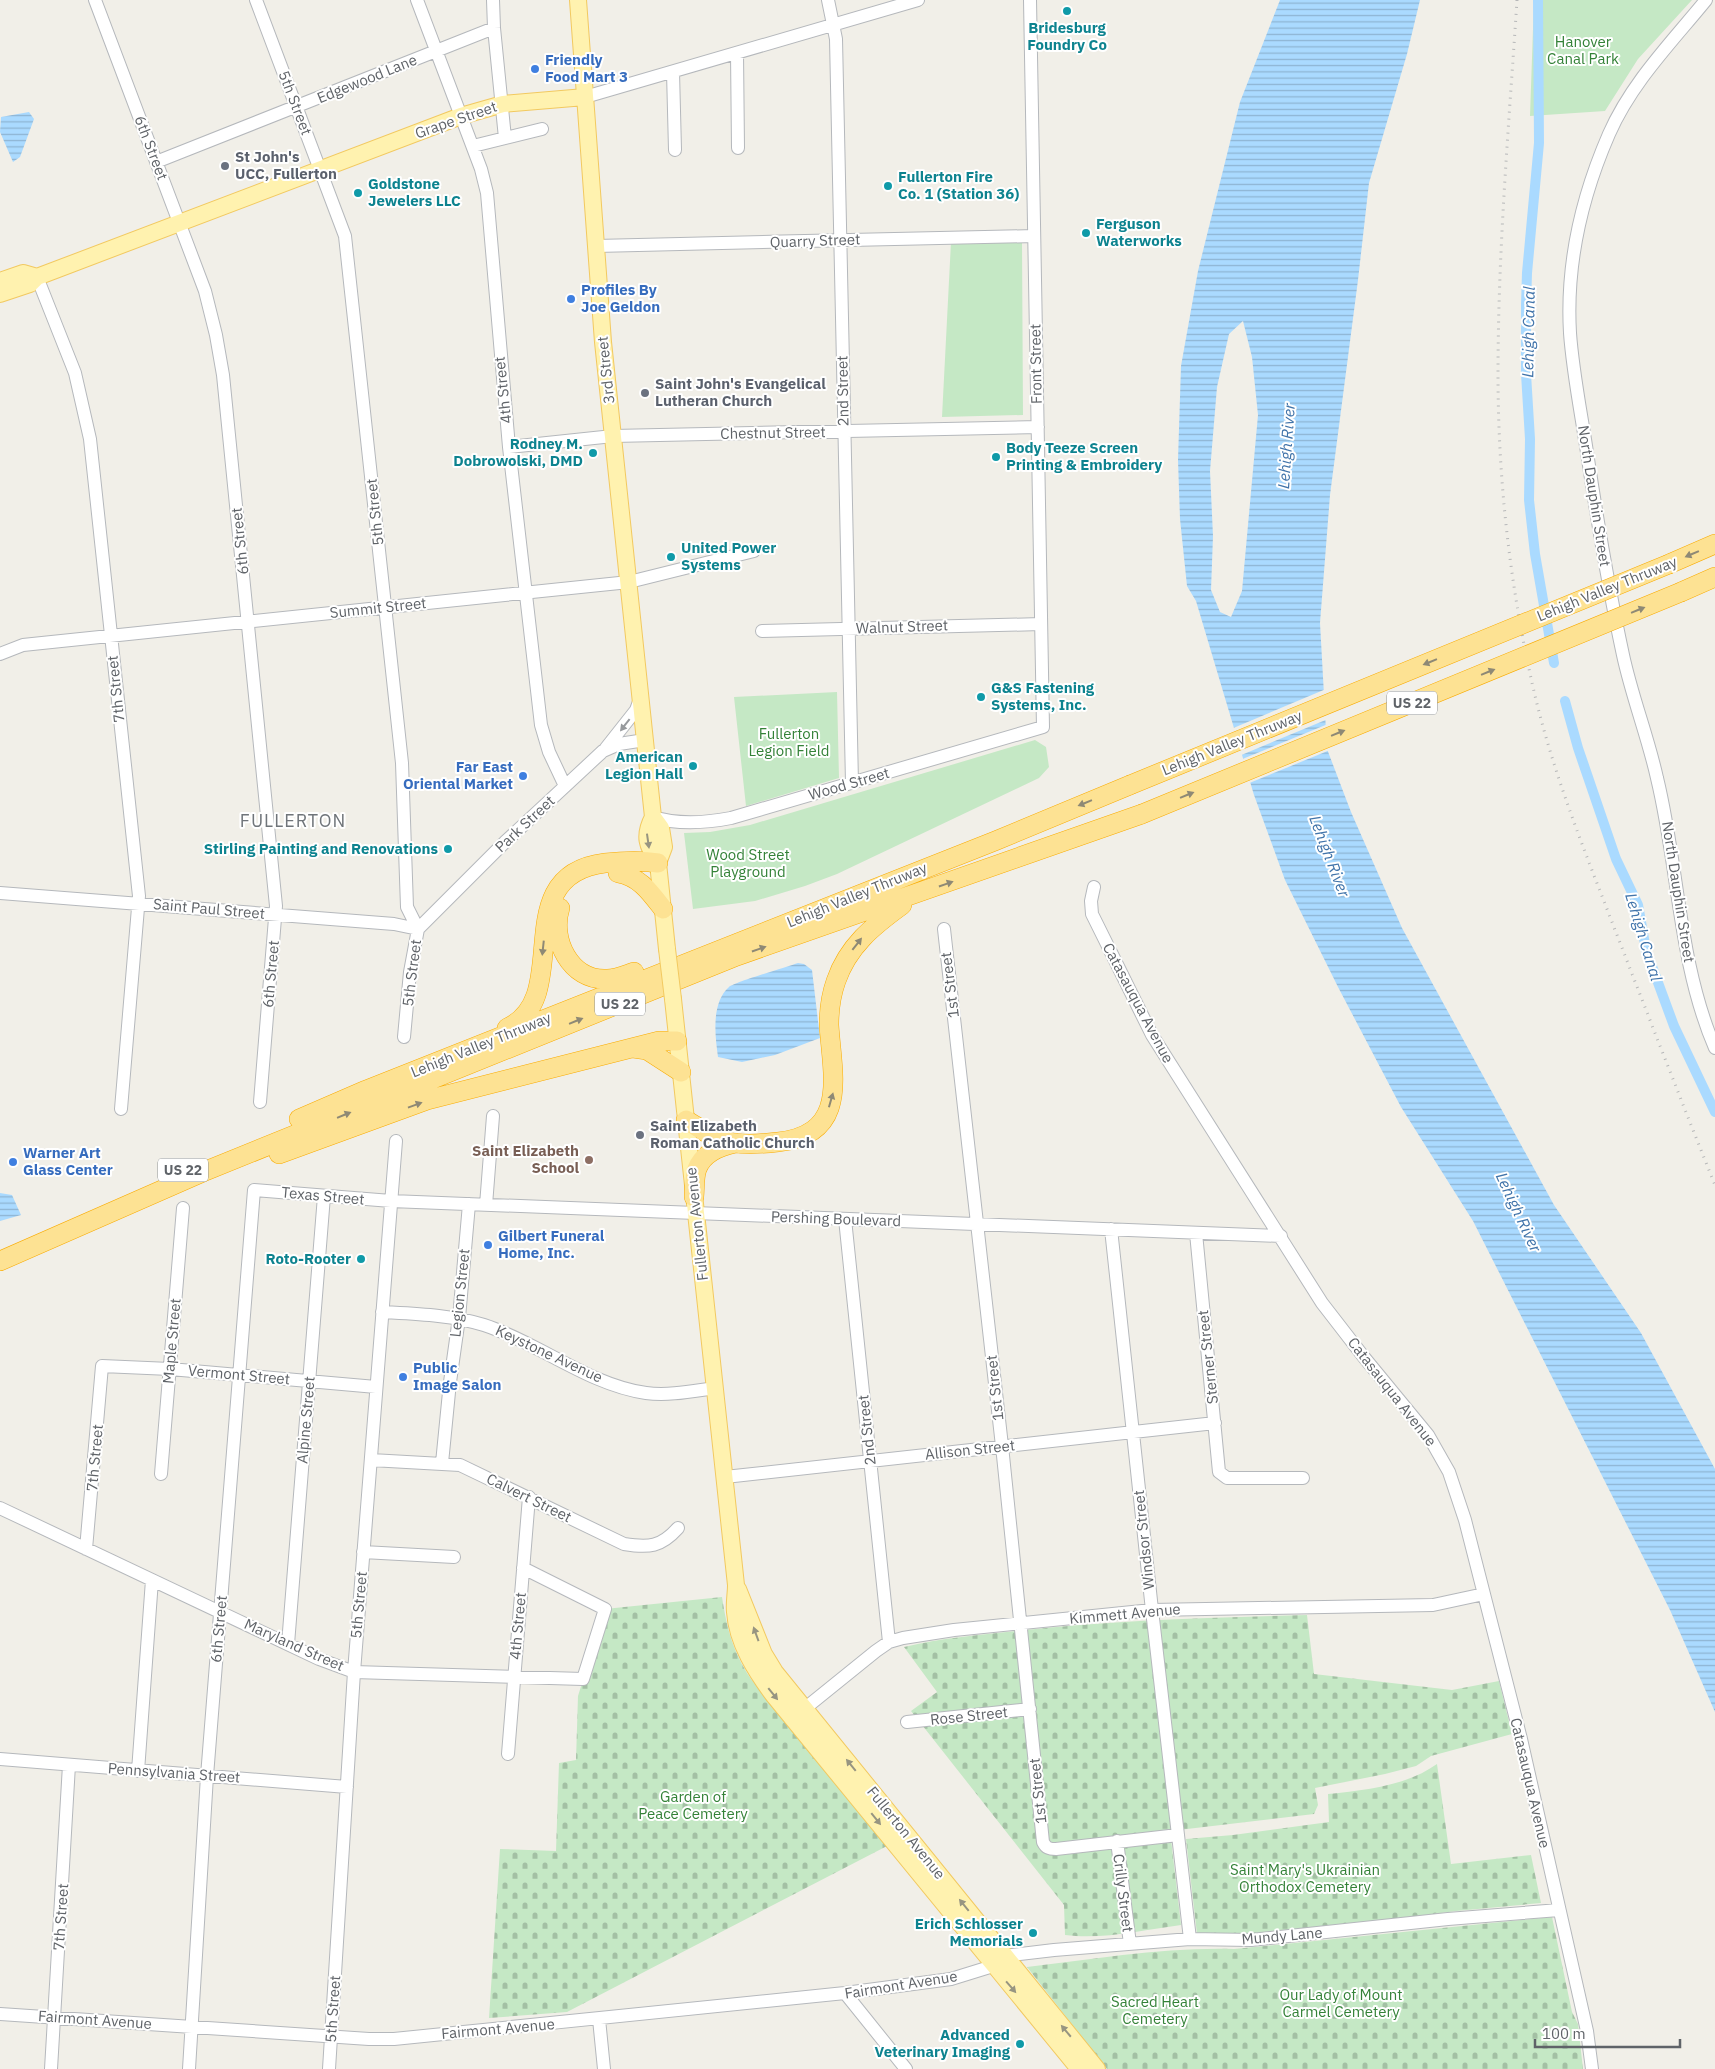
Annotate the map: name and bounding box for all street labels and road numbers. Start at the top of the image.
street label: Edgewood Lane [314,50,420,107]
street label: 5th Street [275,68,316,138]
street label: Grape Street [412,97,499,142]
street label: 6th Street [131,113,172,183]
street label: Quarry Street [769,229,861,252]
street label: Front Street [1025,324,1046,404]
street label: 3rd Street [593,335,618,405]
street label: 2nd Street [832,355,853,427]
street label: 4th Street [490,356,515,425]
street label: Chestnut Street [720,422,826,443]
street label: North Dauphin Street [1574,424,1615,568]
street label: 5th Street [362,478,387,547]
street label: 6th Street [227,507,252,576]
street label: Lehigh Valley Thruway [1534,551,1680,625]
street label: Summit Street [329,593,427,622]
street label: Walnut Street [856,615,948,638]
street label: 7th Street [103,655,128,724]
road number: US 22 [1387,691,1437,714]
street label: Lehigh Valley Thruway [1159,705,1305,779]
street label: Wood Street [806,763,892,804]
street label: Park Street [491,791,559,856]
street label: North Dauphin Street [1658,820,1699,964]
street label: Lehigh Valley Thruway [784,857,930,931]
street label: Saint Paul Street [152,894,266,923]
street label: 5th Street [398,938,425,1008]
street label: Catasauqua Avenue [1099,939,1178,1066]
street label: 6th Street [258,940,283,1008]
street label: 1st Street [936,951,963,1019]
road number: US 22 [595,992,645,1016]
street label: Lehigh Valley Thruway [408,1007,554,1081]
road number: US 22 [158,1158,208,1182]
street label: Fullerton Avenue [681,1166,712,1282]
street label: Texas Street [281,1182,365,1209]
street label: Pershing Boulevard [771,1207,901,1230]
street label: Legion Street [445,1248,474,1338]
street label: Maple Street [158,1297,185,1385]
street label: Sterner Street [1193,1309,1222,1405]
street label: Keystone Avenue [493,1320,606,1387]
street label: Catasauqua Avenue [1344,1333,1441,1450]
street label: 1st Street [982,1354,1007,1422]
street label: Vermont Street [187,1361,291,1388]
street label: Alpine Street [292,1375,319,1464]
street label: 2nd Street [853,1394,880,1466]
street label: 7th Street [82,1424,107,1492]
street label: Allison Street [924,1435,1016,1464]
street label: Calvert Street [484,1469,575,1526]
street label: Windsor Street [1129,1489,1158,1591]
street label: 5th Street [346,1571,371,1639]
street label: 4th Street [505,1592,530,1660]
street label: 6th Street [206,1595,231,1663]
street label: Kimmett Avenue [1068,1599,1181,1628]
street label: Maryland Street [241,1614,347,1675]
street label: Rose Street [929,1702,1009,1729]
street label: Catasauqua Avenue [1506,1716,1555,1850]
street label: 1st Street [1025,1757,1050,1825]
street label: Pennsylvania Street [107,1758,241,1787]
street label: Fullerton Avenue [863,1782,950,1883]
street label: Crilly Street [1109,1853,1138,1933]
street label: 7th Street [49,1883,72,1951]
street label: Mundy Lane [1241,1922,1323,1949]
street label: Fairmont Avenue [843,1966,959,2003]
street label: 5th Street [321,1975,344,2043]
street label: Fairmont Avenue [38,2006,153,2033]
street label: Fairmont Avenue [440,2014,556,2043]

